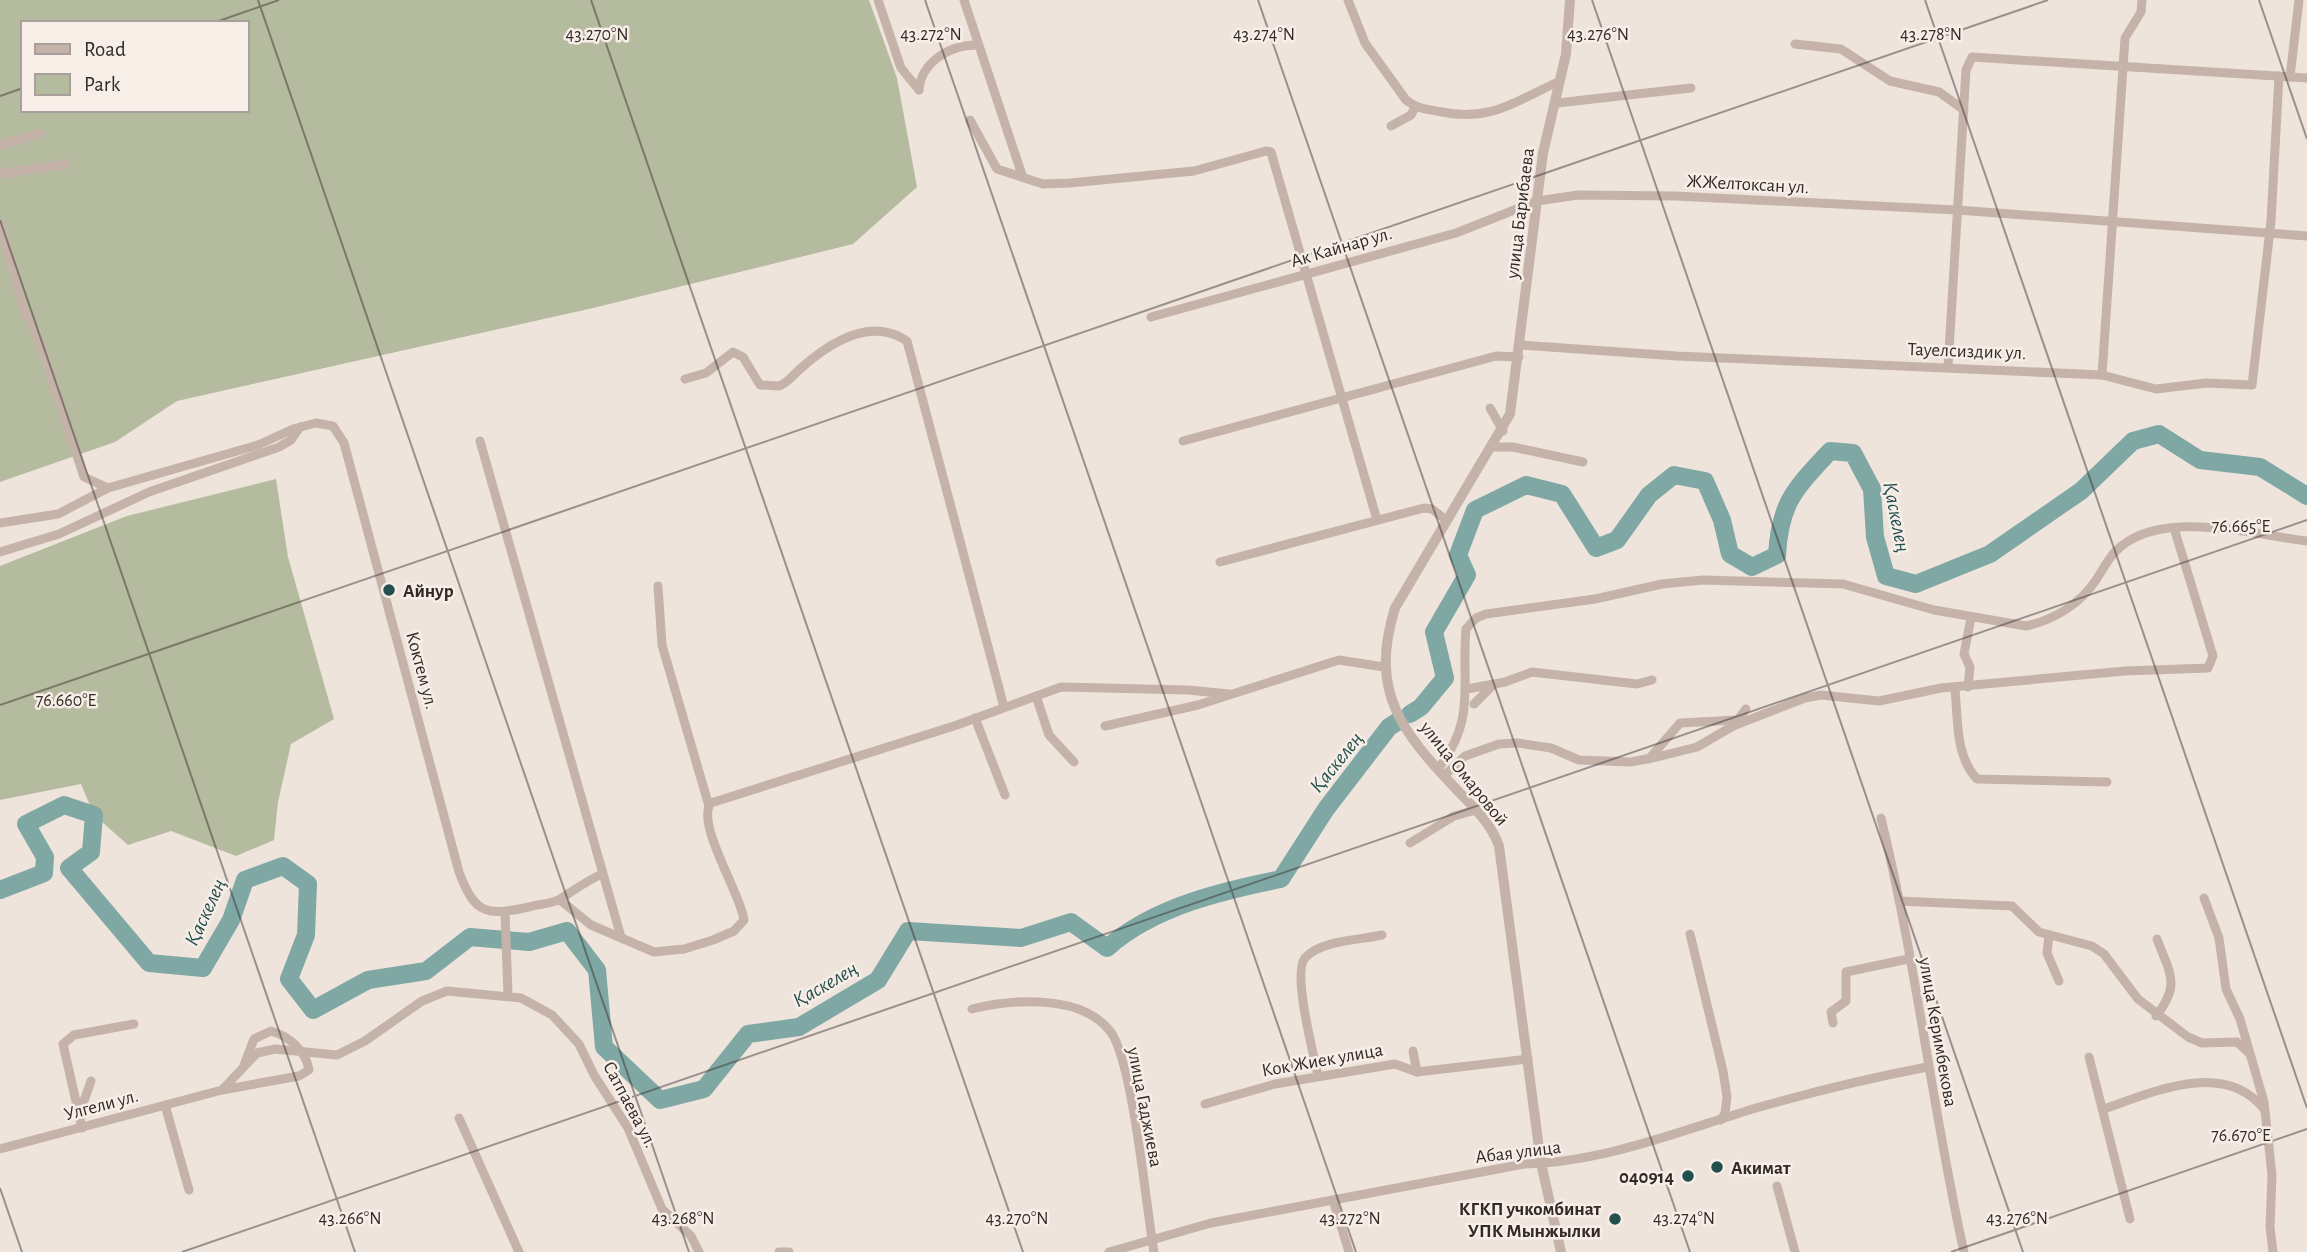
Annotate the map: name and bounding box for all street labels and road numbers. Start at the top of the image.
street label: улица Барибаева [1503,146,1538,281]
street label: ЖЖелтоксан ул. [1686,172,1810,197]
street label: Ак Кайнар ул. [1288,224,1394,271]
street label: Тауелсиздик ул. [1907,340,2027,363]
street label: Коктем ул. [402,630,441,711]
street label: улица Омаровой [1416,717,1512,830]
street label: улица Керимбекова [1915,955,1960,1109]
street label: Кок Жиек улица [1260,1040,1385,1081]
street label: улица Гаджиева [1123,1045,1166,1169]
street label: Сатпаева ул. [599,1058,660,1151]
street label: Улгели ул. [62,1086,141,1124]
street label: Абая улица [1474,1138,1562,1167]

